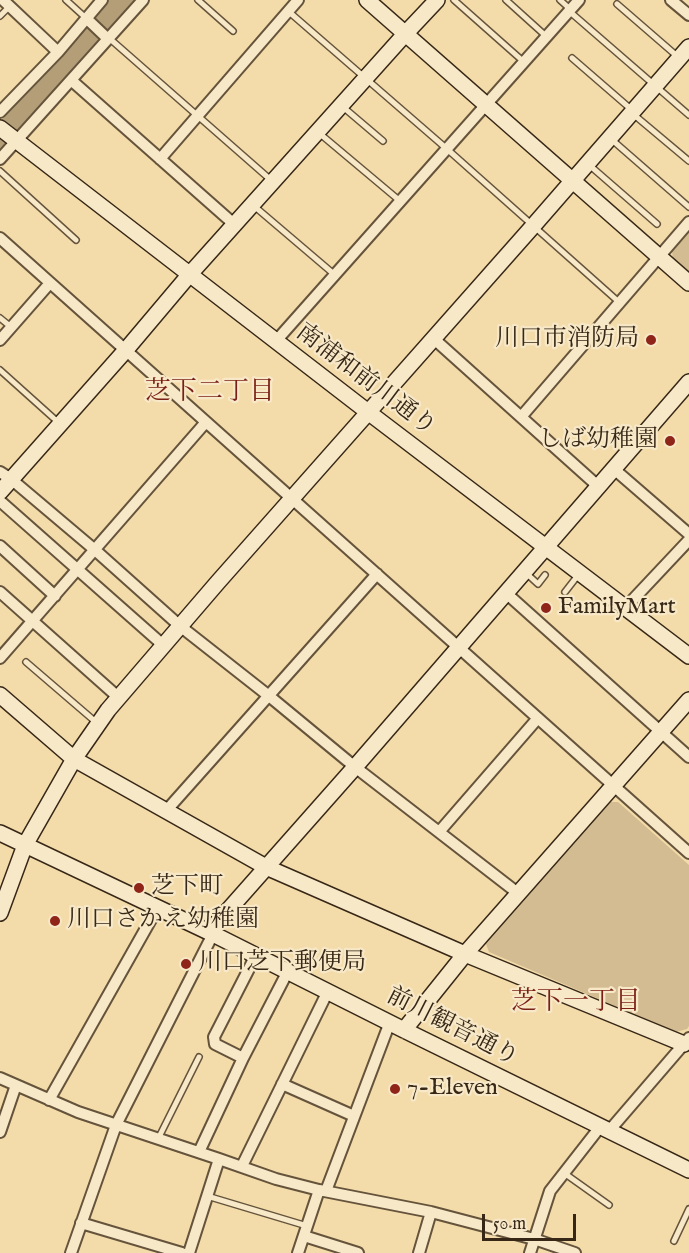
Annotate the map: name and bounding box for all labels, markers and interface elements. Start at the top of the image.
street label: 南浦和前川通り [289,319,441,443]
place label: 川口市消防局 [495,326,639,354]
marker: 川口市消防局 [644,333,658,347]
district label: 芝下二丁目 [145,378,275,410]
place label: しば幼稚園 [538,427,658,455]
marker: しば幼稚園 [663,434,677,448]
place label: FamilyMart [558,594,676,622]
marker: FamilyMart [539,601,553,615]
place label: 芝下町 [151,874,223,902]
marker: 芝下町 [132,881,146,895]
place label: 川口さかえ幼稚園 [67,907,259,935]
marker: 川口さかえ幼稚園 [48,914,62,928]
place label: 川口芝下郵便局 [198,950,366,978]
marker: 川口芝下郵便局 [179,957,193,971]
street label: 前川観音通り [381,982,523,1074]
district label: 芝下一丁目 [511,988,641,1020]
place label: 7-Eleven [407,1075,498,1103]
marker: 7-Eleven [388,1082,402,1096]
scale bar [485,1202,580,1240]
text: 50 m [493,1213,526,1236]

